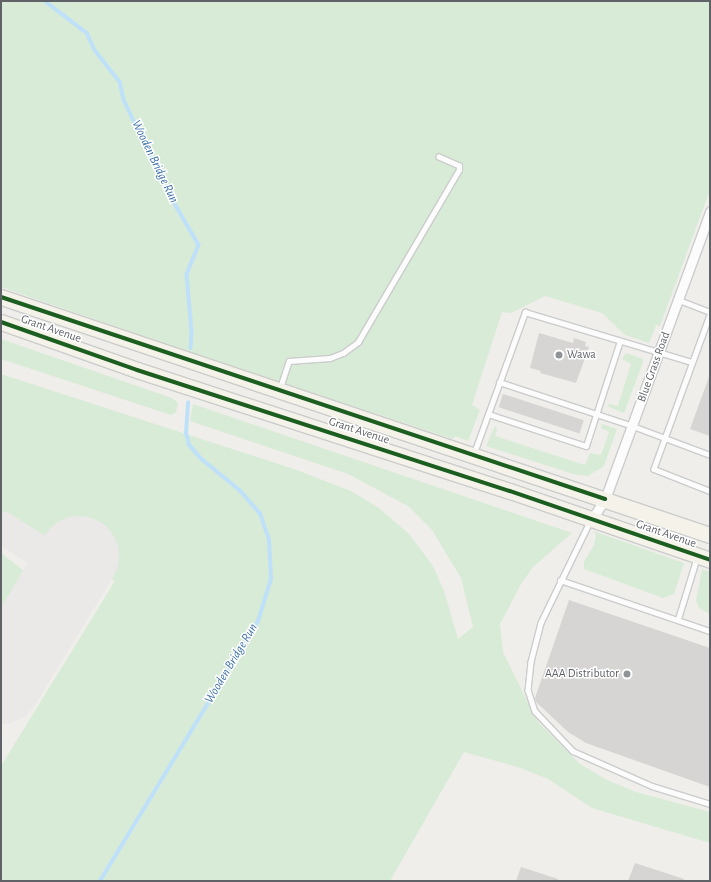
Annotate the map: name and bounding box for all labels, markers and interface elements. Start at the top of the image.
water label: Wooden Bridge Run [127,118,181,206]
street label: Grant Avenue [19,312,83,346]
street label: Blue Grass Road [635,330,673,404]
place label: Wawa [567,348,596,362]
marker: Wawa [554,350,564,360]
street label: Grant Avenue [327,414,391,448]
street label: Grant Avenue [634,517,698,551]
water label: Wooden Bridge Run [202,621,262,707]
place label: AAA Distributor [545,667,619,681]
marker: AAA Distributor [622,669,632,679]

